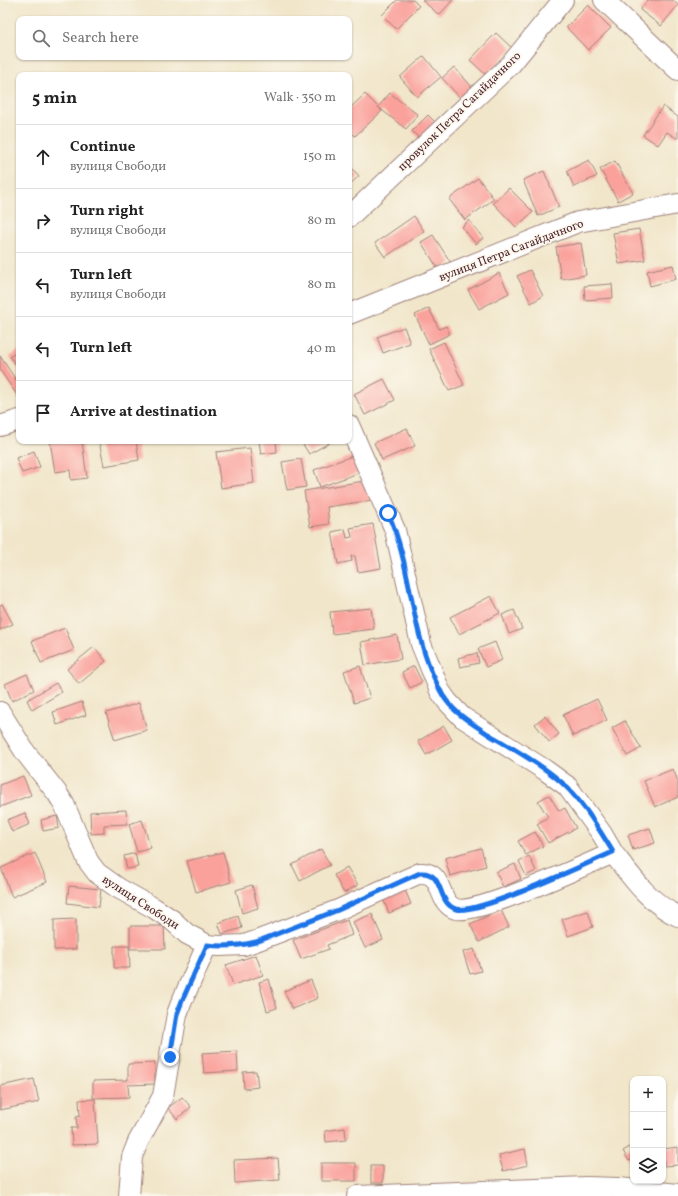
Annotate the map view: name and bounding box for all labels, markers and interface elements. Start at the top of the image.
search box [16,16,352,60]
icon: search [30,27,52,49]
text: Search here [62,28,139,49]
street label: провулок Петра Сагайдачного [395,48,525,175]
text: 5 min [32,87,77,110]
text: Walk · 350 m [264,89,336,107]
text: Continue [70,137,135,158]
icon: ahead [32,146,54,168]
text: 150 m [303,148,336,166]
text: вулиця Свободи [70,158,166,176]
text: Turn right [70,201,144,222]
icon: right [32,210,54,232]
text: 80 m [307,212,336,230]
street label: вулиця Петра Сагайдачного [437,216,586,286]
text: вулиця Свободи [70,222,166,240]
text: Turn left [70,265,132,286]
icon: left [32,274,54,296]
text: 80 m [307,276,336,294]
text: вулиця Свободи [70,286,166,304]
icon: left [32,338,54,360]
text: Turn left [70,338,132,359]
text: 40 m [307,340,336,358]
icon: arrive [32,402,54,424]
text: Arrive at destination [70,402,217,423]
route start [379,504,397,522]
street label: вулиця Свободи [99,872,182,934]
route end [161,1048,179,1066]
map controls [630,1076,666,1184]
button: + [630,1076,666,1112]
button: − [630,1112,666,1148]
button: layers [630,1148,666,1184]

